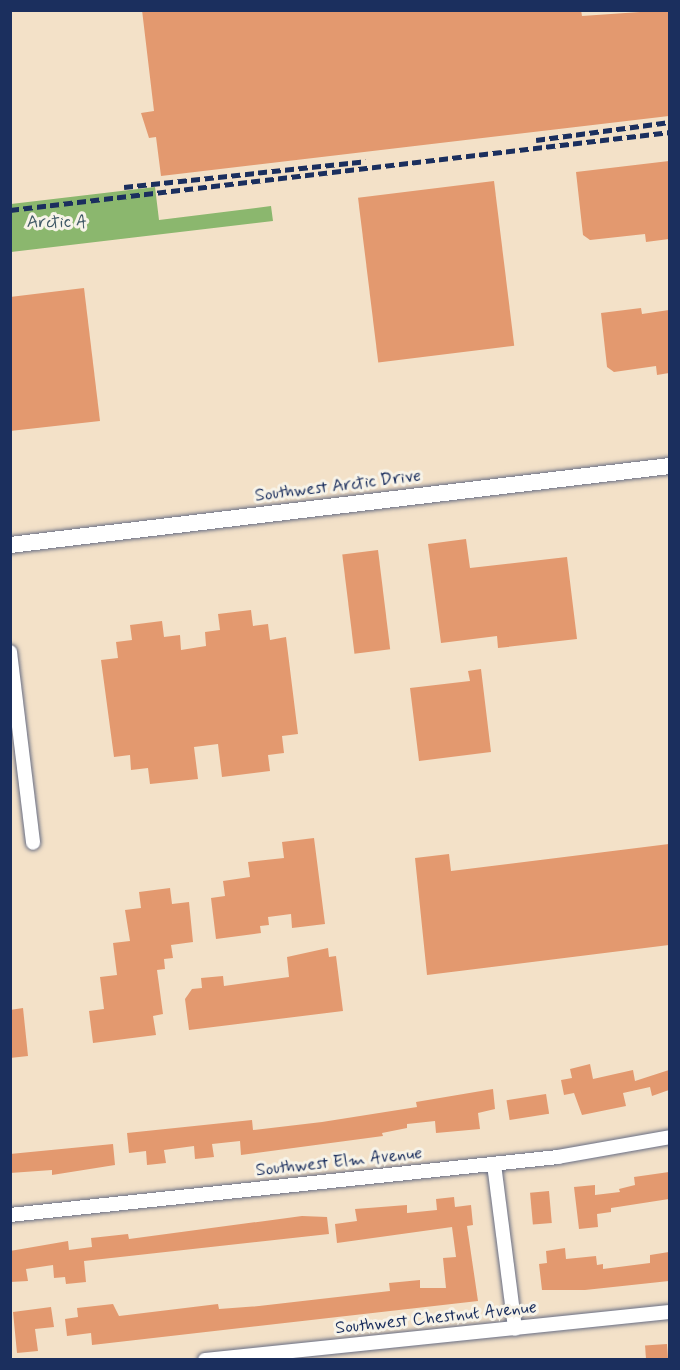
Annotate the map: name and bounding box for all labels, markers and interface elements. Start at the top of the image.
park label: Arctic A [27,211,87,233]
street label: Southwest Arctic Drive [254,465,422,507]
street label: Southwest Elm Avenue [253,1142,425,1182]
street label: Southwest Chestnut Avenue [332,1296,540,1340]

